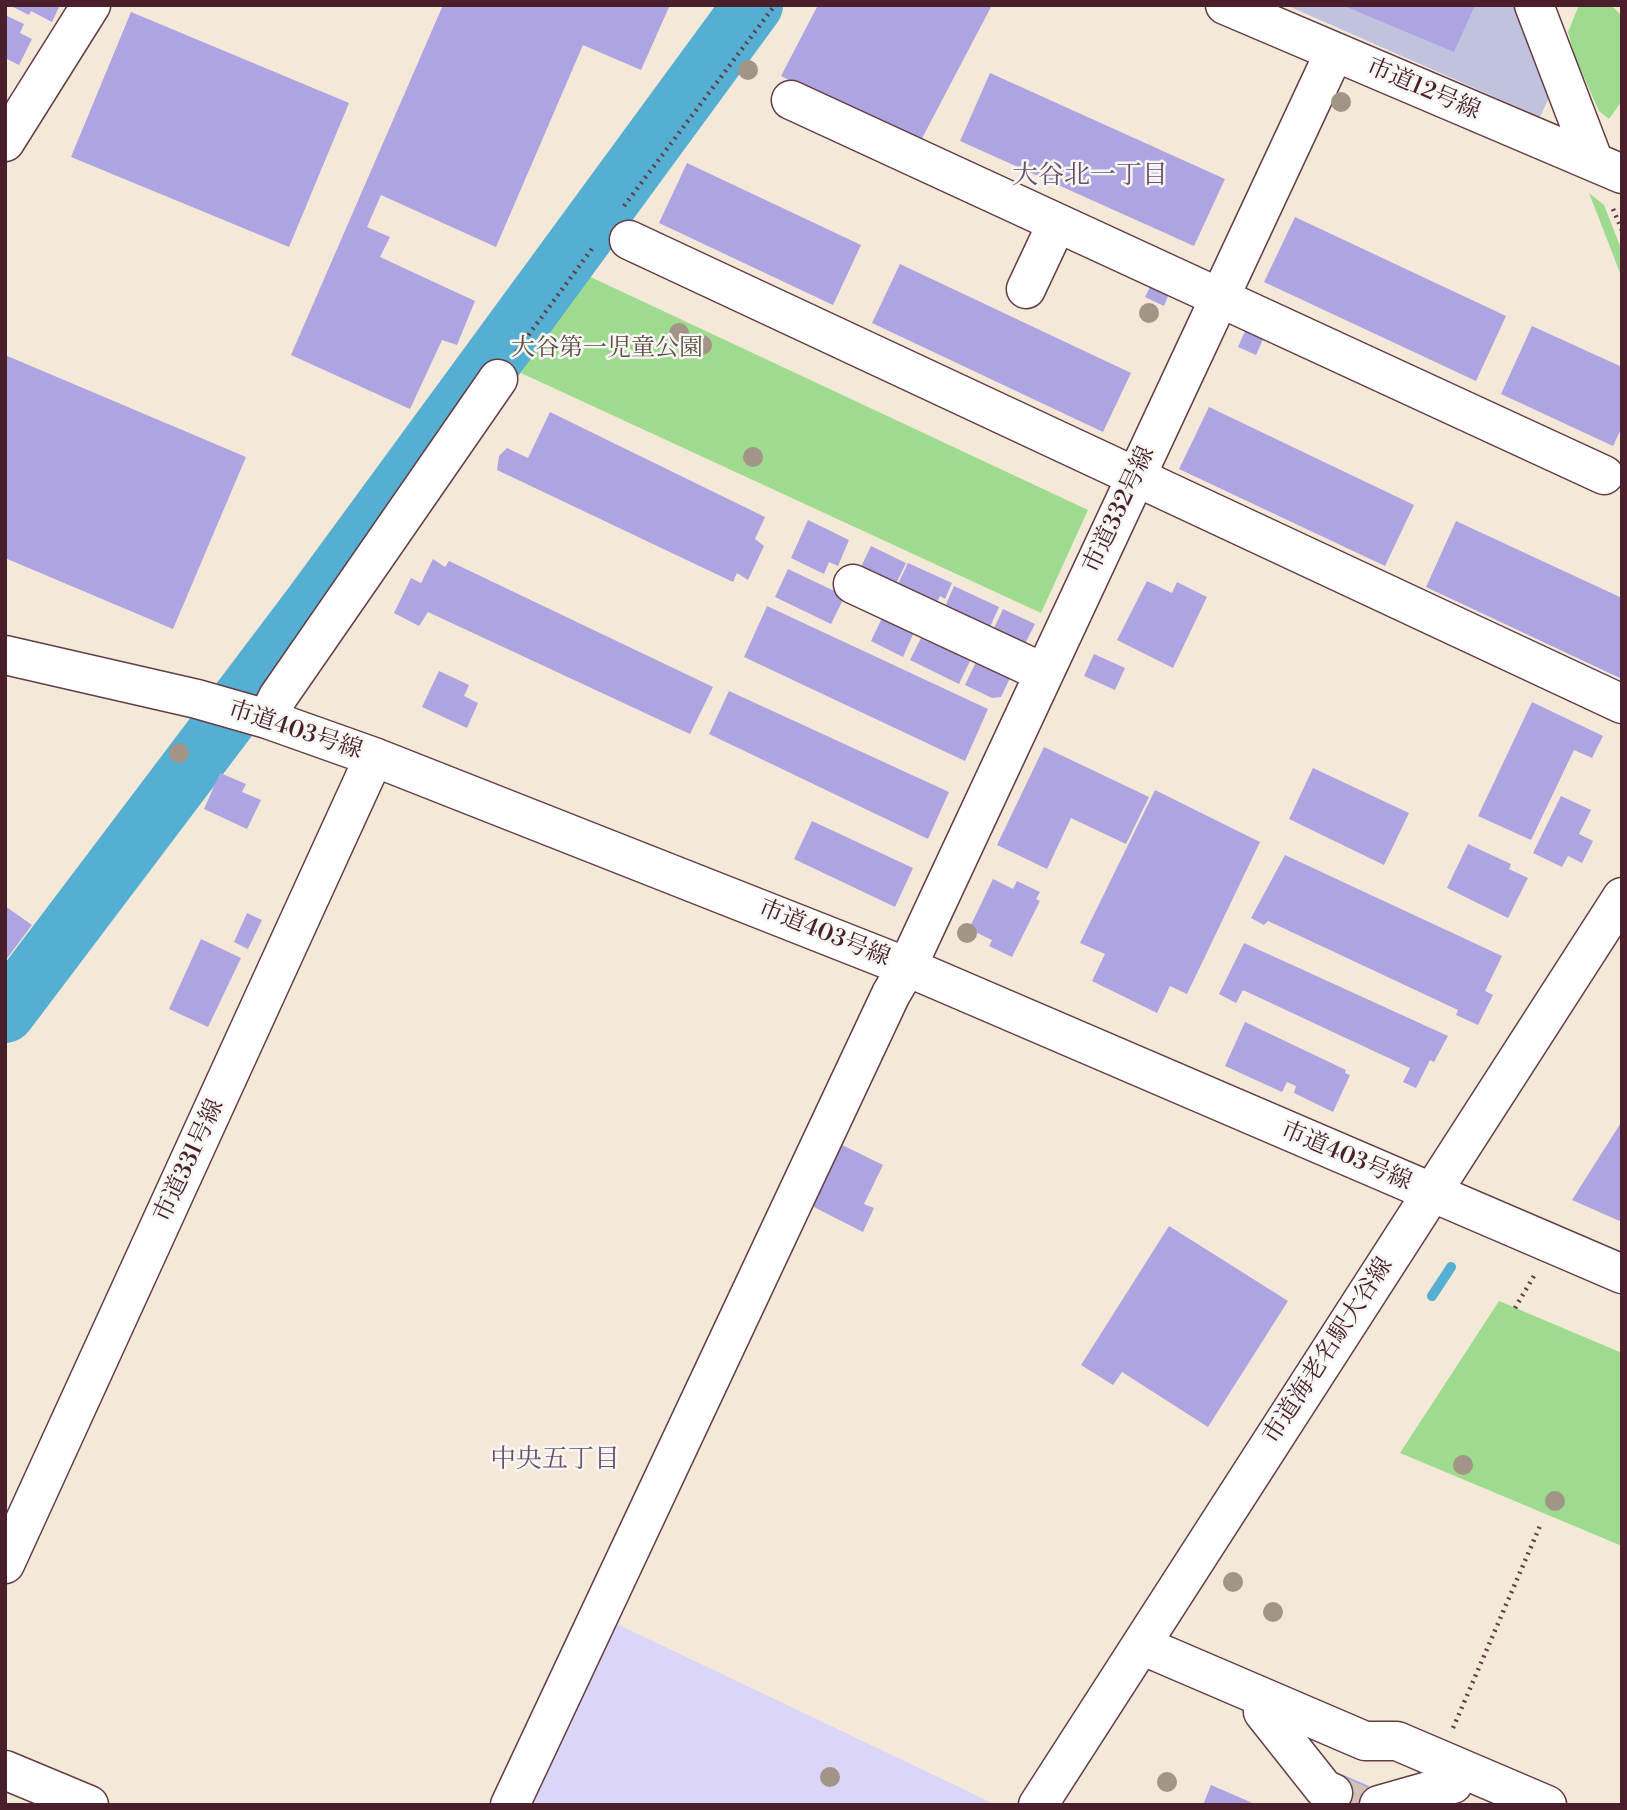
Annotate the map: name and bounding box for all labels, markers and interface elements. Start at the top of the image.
street label: 市道12号線 [1362,53,1484,127]
district label: 大谷北一丁目 [1012,161,1168,193]
park label: 大谷第一児童公園 [511,335,703,363]
street label: 市道332号線 [1078,442,1162,578]
street label: 市道403号線 [224,696,366,766]
street label: 市道403号線 [754,895,894,973]
street label: 市道331号線 [149,1095,231,1227]
street label: 市道403号線 [1276,1117,1416,1197]
street label: 市道海老名駅大谷線 [1258,1253,1400,1449]
district label: 中央五丁目 [490,1445,620,1477]

